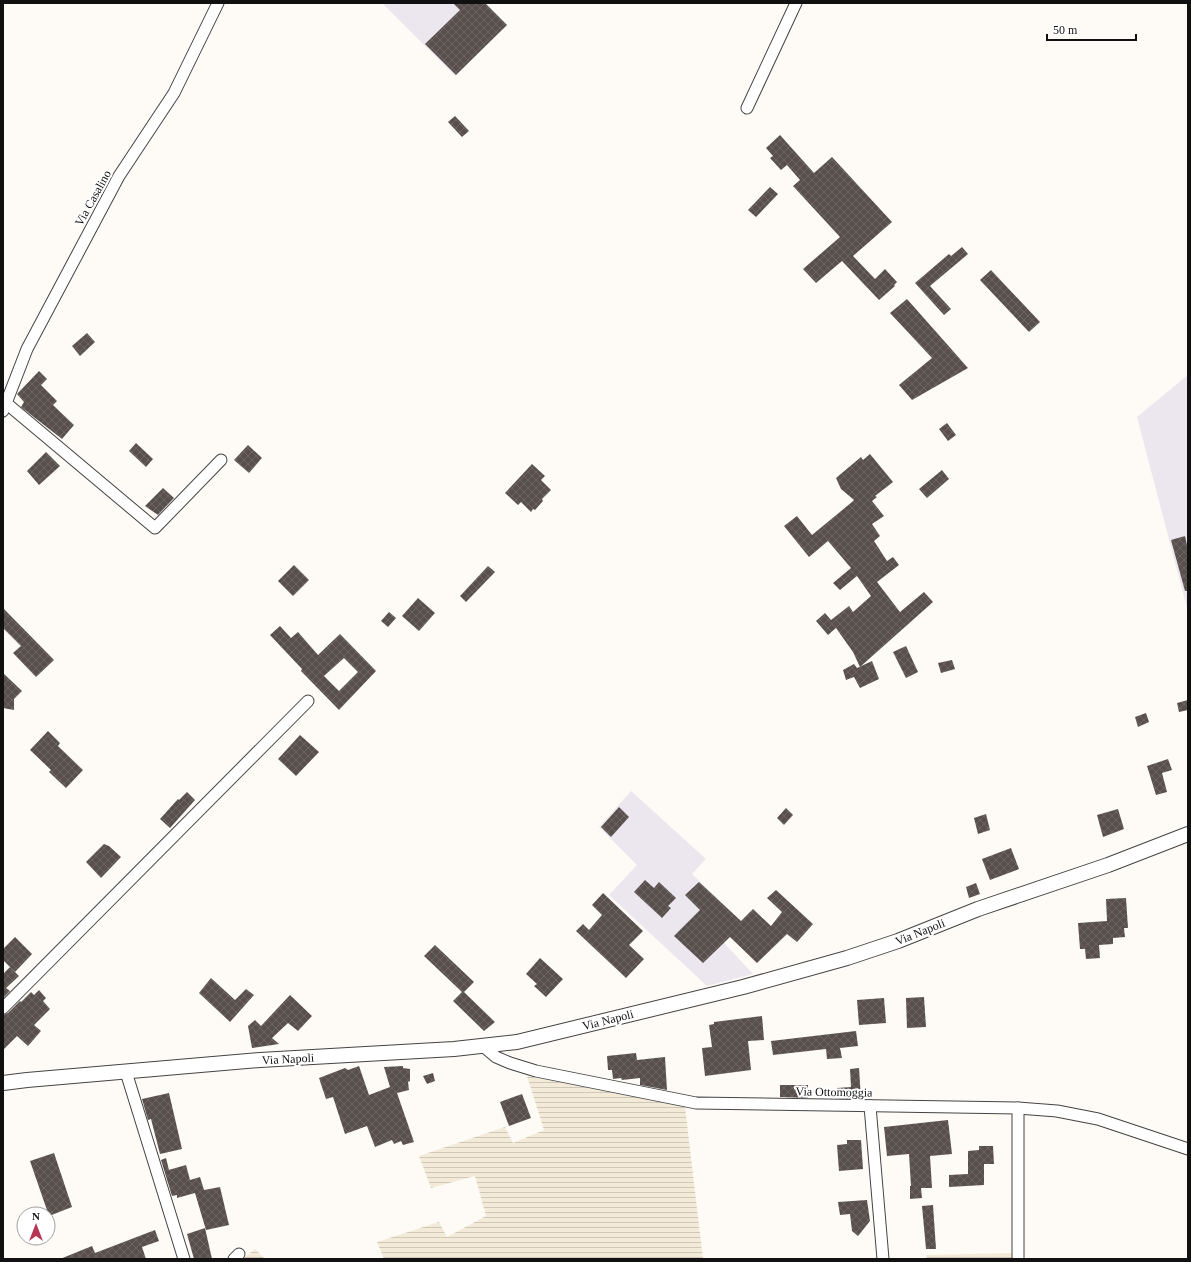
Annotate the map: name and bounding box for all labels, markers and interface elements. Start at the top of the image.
scale bar [1047,16,1136,42]
text: 50 m [1053,23,1078,37]
street label: Via Casalino [72,168,114,228]
street label: Via Napoli [893,915,947,948]
street label: Via Napoli [581,1007,636,1033]
street label: Via Napoli [262,1051,315,1067]
street label: Via Ottomoggia [795,1084,873,1100]
north arrow [16,1206,56,1246]
text: N [32,1210,40,1222]

